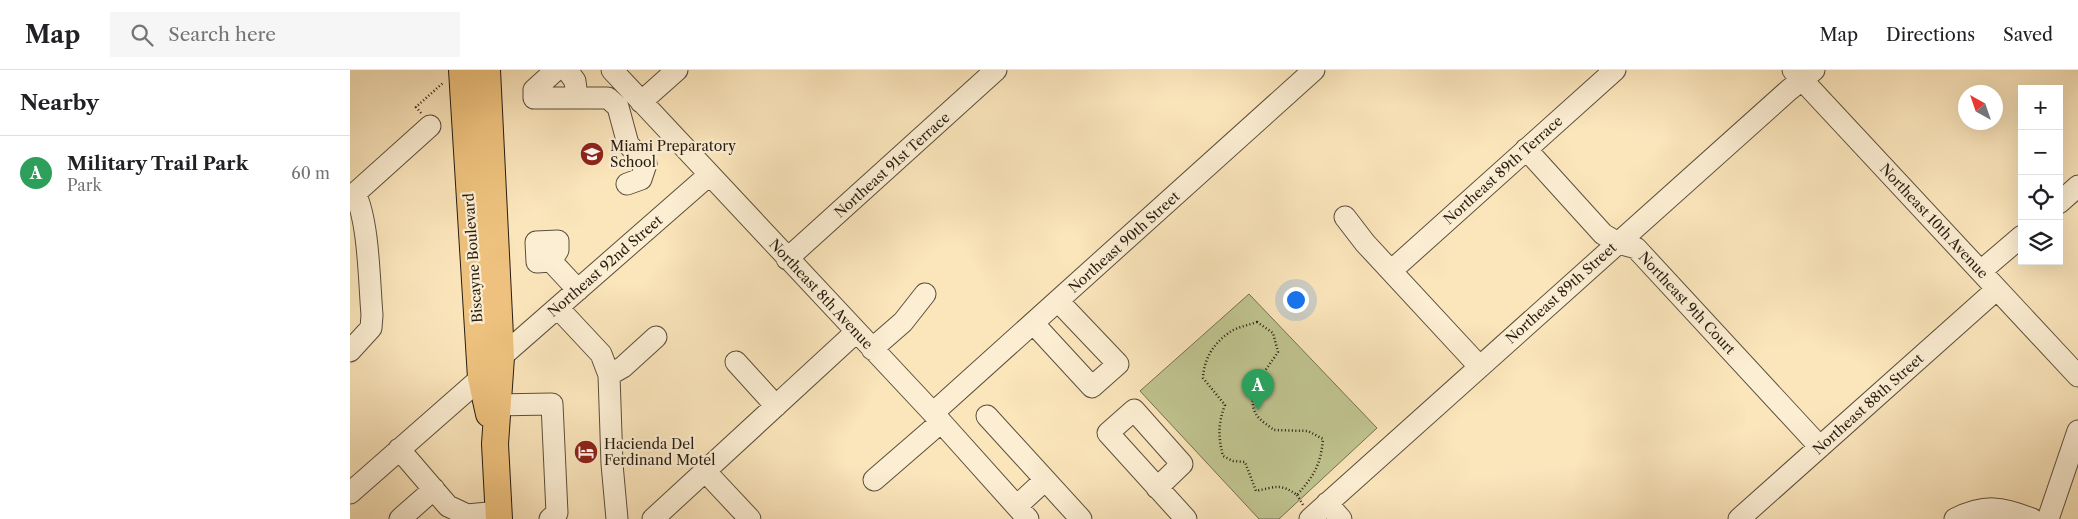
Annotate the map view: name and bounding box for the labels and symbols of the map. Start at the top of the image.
north arrow [1958,85,2003,130]
street label: Northeast 91st Terrace [831,108,954,222]
street label: Northeast 89th Terrace [1440,112,1566,228]
place label: Miami Preparatory School [610,137,736,171]
school or university icon: Miami Preparatory School [579,141,605,167]
street label: Northeast 10th Avenue [1876,160,1992,282]
street label: Northeast 90th Street [1065,187,1183,297]
street label: Biscayne Boulevard [459,192,487,324]
street label: Northeast 92nd Street [544,211,666,321]
street label: Northeast 8th Avenue [765,235,877,353]
street label: Northeast 89th Street [1502,238,1620,348]
street label: Northeast 9th Court [1635,248,1739,358]
your location [1283,287,1309,313]
street label: Northeast 88th Street [1809,349,1927,459]
pin: A [1242,369,1274,410]
place label: Hacienda Del Ferdinand Motel [604,435,715,469]
hotel icon: Hacienda Del Ferdinand Motel [573,439,599,465]

